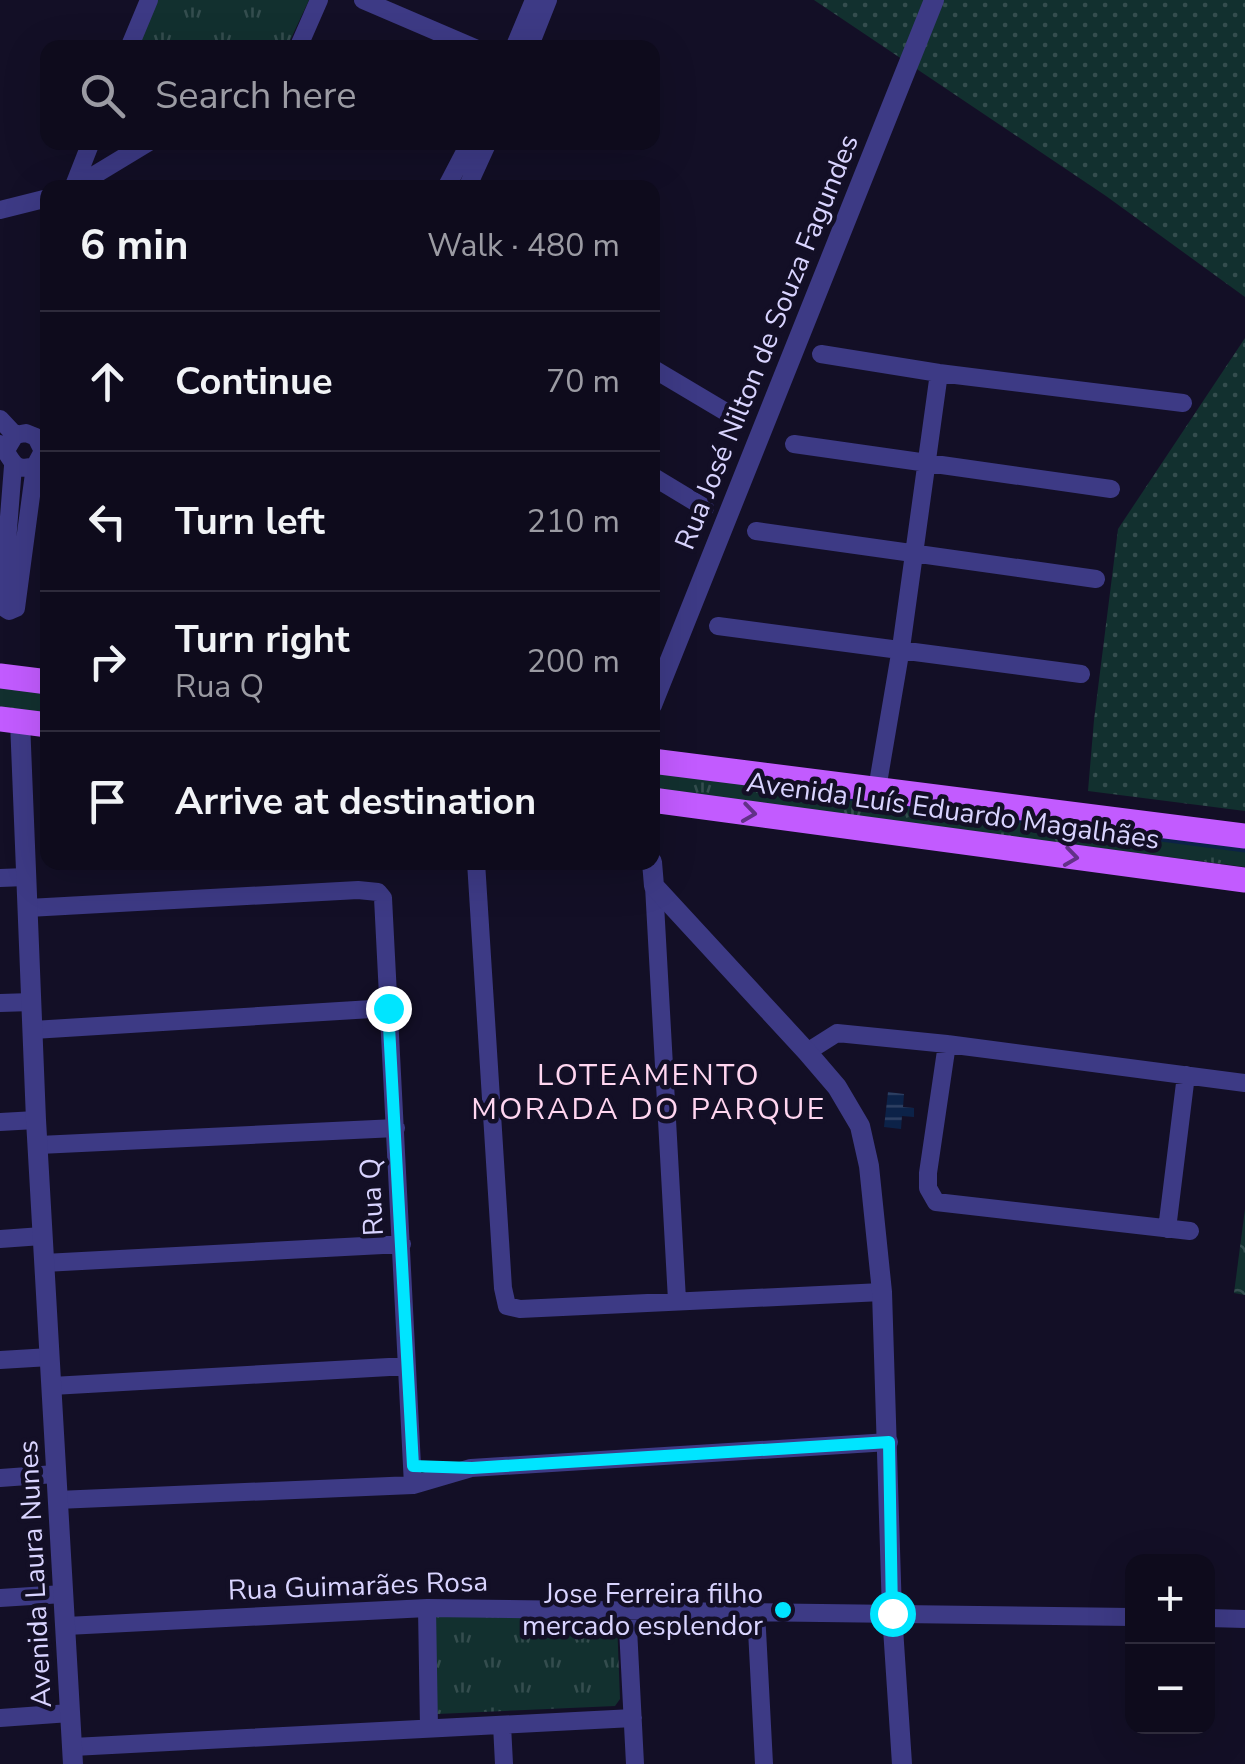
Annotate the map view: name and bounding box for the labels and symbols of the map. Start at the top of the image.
street label: Rua José Nilton de Souza Fagundes [666,129,868,555]
street label: Avenida Luís Eduardo Magalhães [744,763,1162,859]
one-way arrow [741,802,757,823]
one-way arrow [1063,846,1079,867]
route end [366,986,412,1032]
district label: LOTEAMENTO MORADA DO PARQUE [471,1055,827,1130]
street label: Rua Q [351,1157,393,1237]
street label: Avenida Laura Nunes [9,1439,61,1709]
street label: Rua Guimarães Rosa [227,1562,489,1610]
place label: Jose Ferreira filho mercado esplendor [522,1575,763,1645]
route start [870,1591,916,1637]
marker: Jose Ferreira filho mercado esplendor [772,1599,794,1621]

